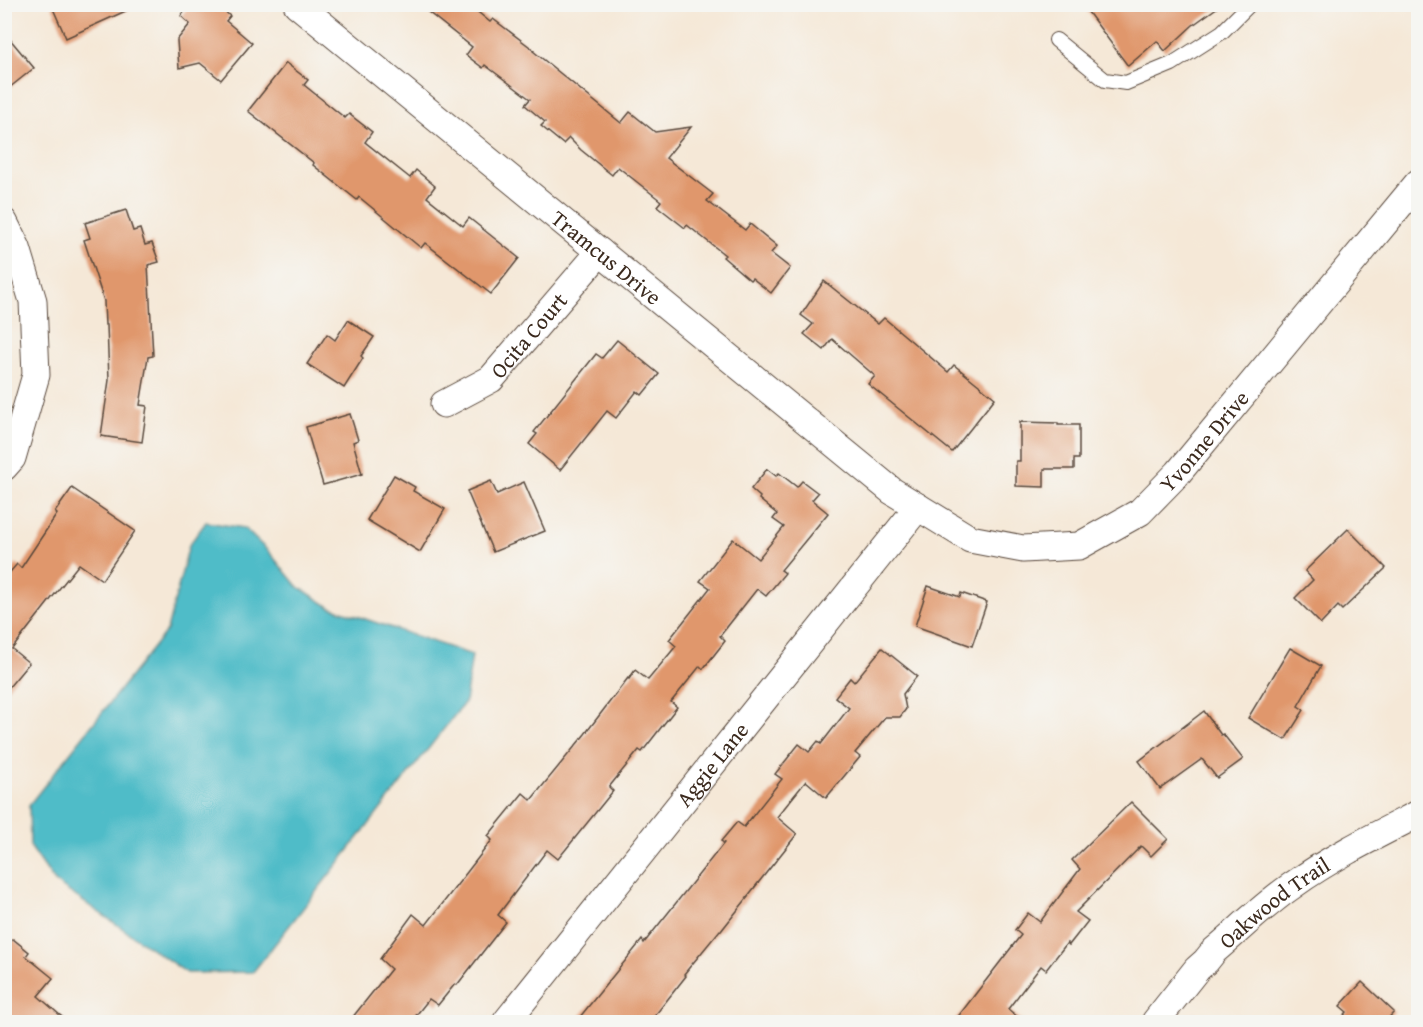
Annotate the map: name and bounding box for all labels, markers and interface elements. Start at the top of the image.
street label: Tramcus Drive [544,202,669,312]
street label: Ocita Court [483,285,575,385]
street label: Yvonne Drive [1152,383,1256,499]
street label: Aggie Lane [668,715,756,814]
street label: Oakwood Trail [1212,849,1336,956]

